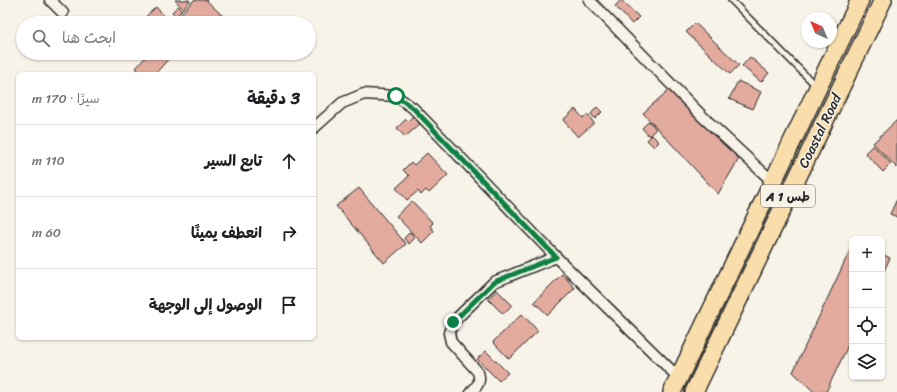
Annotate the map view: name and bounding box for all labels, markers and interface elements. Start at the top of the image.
north arrow [801,12,837,48]
search box [16,16,316,60]
text: ابحث هنا [62,25,116,51]
icon: search [30,27,52,49]
text: 3 دقيقة [247,83,300,113]
text: سيرًا · 170 m [32,87,99,110]
route start [387,87,405,105]
street label: Coastal Road [791,88,850,172]
text: تابع السير [205,148,262,174]
text: 110 m [32,149,65,172]
icon: ahead [278,150,300,172]
road number: A 1 طس [761,185,815,207]
text: انعطف يمينًا [191,220,262,246]
text: 60 m [32,221,61,244]
icon: right [278,222,300,244]
map controls [849,236,885,380]
button: + [849,236,885,272]
button: − [849,272,885,308]
text: الوصول إلى الوجهة [149,292,262,318]
icon: arrive [278,294,300,316]
button: locate [849,308,885,344]
route end [444,313,462,331]
button: layers [849,344,885,380]

